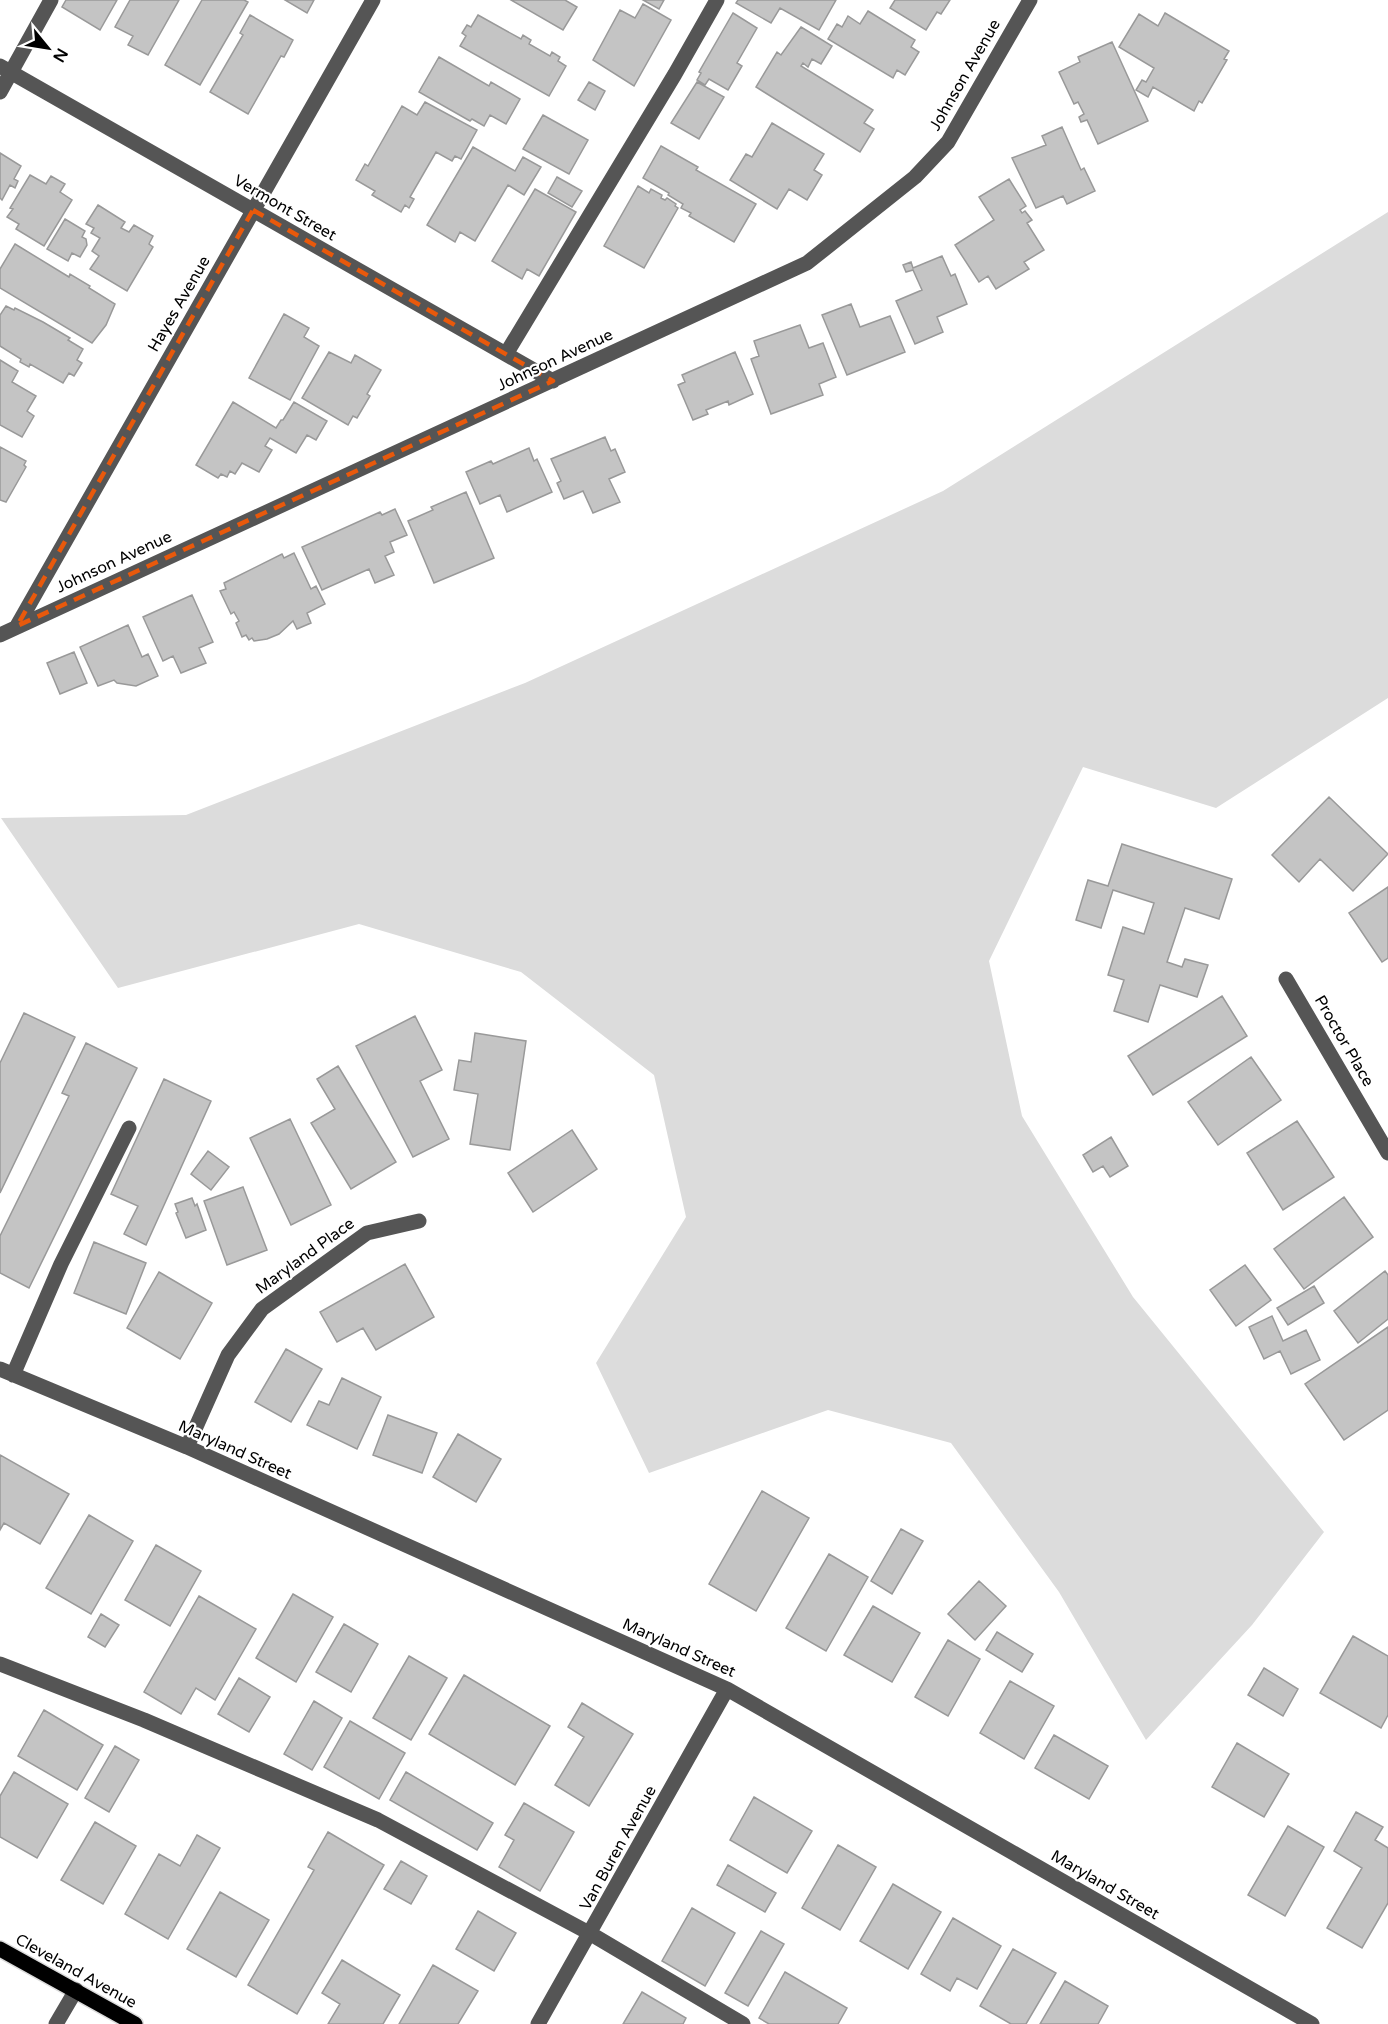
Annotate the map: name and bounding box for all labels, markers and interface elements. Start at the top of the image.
street label: Johnson Avenue [925,16,1005,134]
north arrow [18,18,78,78]
text: N [48,44,72,66]
street label: Vermont Street [230,170,340,246]
street label: Hayes Avenue [143,252,215,356]
street label: Johnson Avenue [494,324,616,396]
street label: Johnson Avenue [53,526,175,598]
street label: Proctor Place [1310,992,1378,1090]
street label: Maryland Place [252,1213,358,1299]
street label: Maryland Street [175,1416,295,1484]
street label: Maryland Street [619,1614,739,1682]
street label: Van Buren Avenue [575,1782,661,1914]
street label: Maryland Street [1047,1846,1163,1924]
street label: Cleveland Avenue [12,1929,140,2013]

